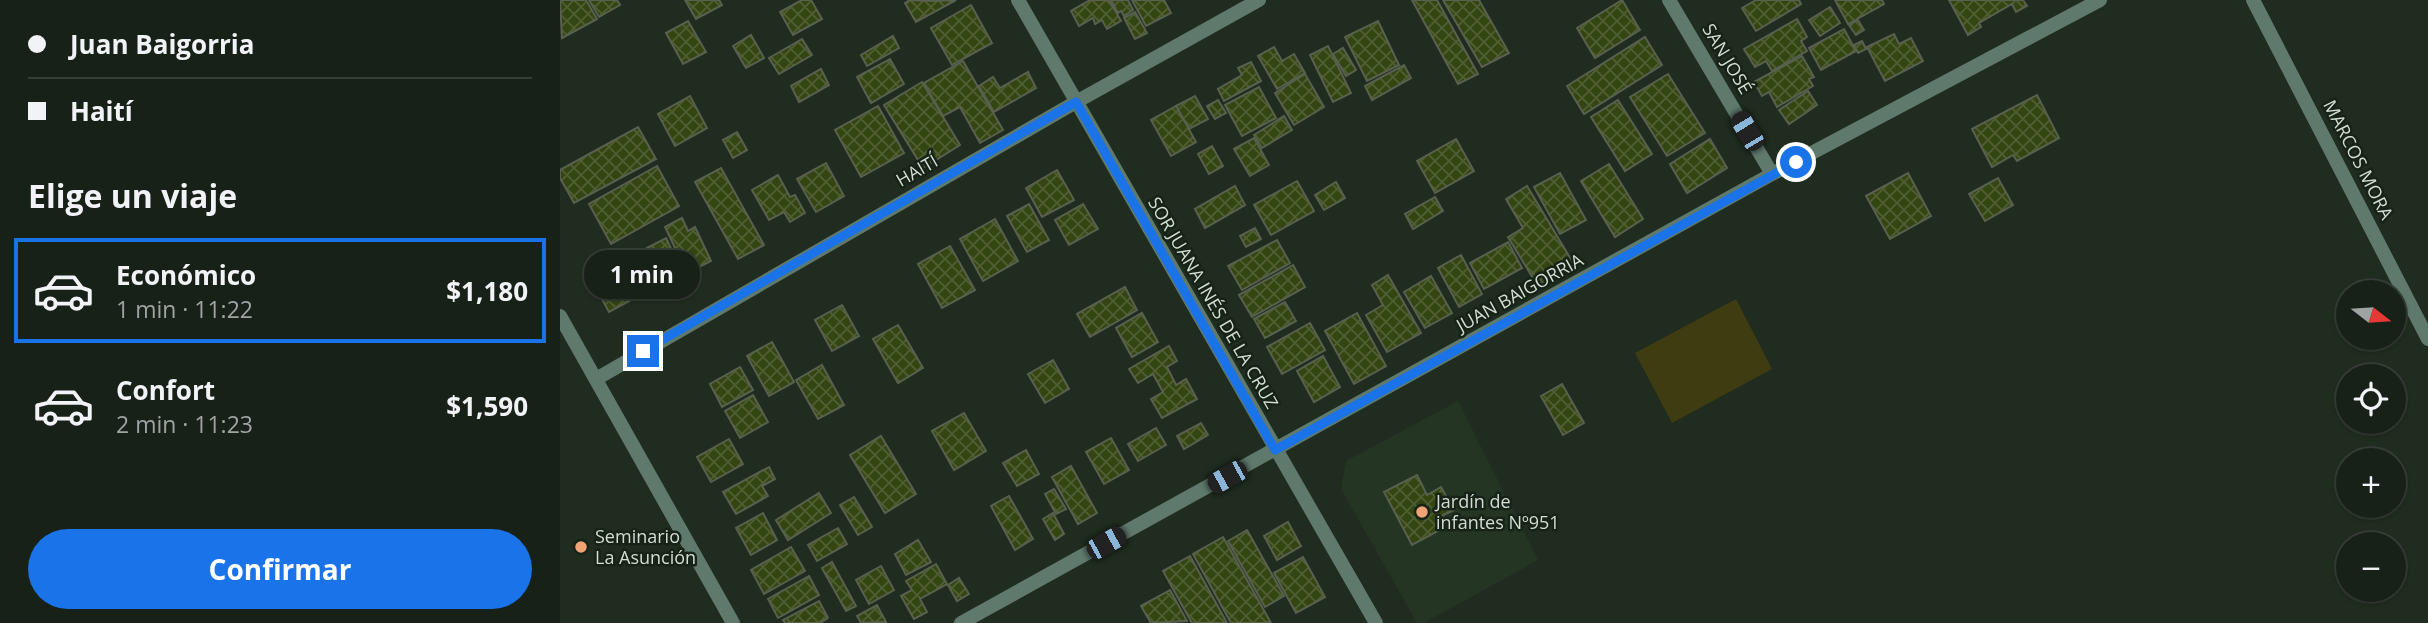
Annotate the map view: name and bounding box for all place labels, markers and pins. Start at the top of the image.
place label: Jardín de infantes Nº951 [1434,489,1560,534]
marker: Jardín de infantes Nº951 [1414,504,1430,520]
place label: Seminario La Asunción [595,524,696,569]
marker: Seminario La Asunción [573,539,589,555]

